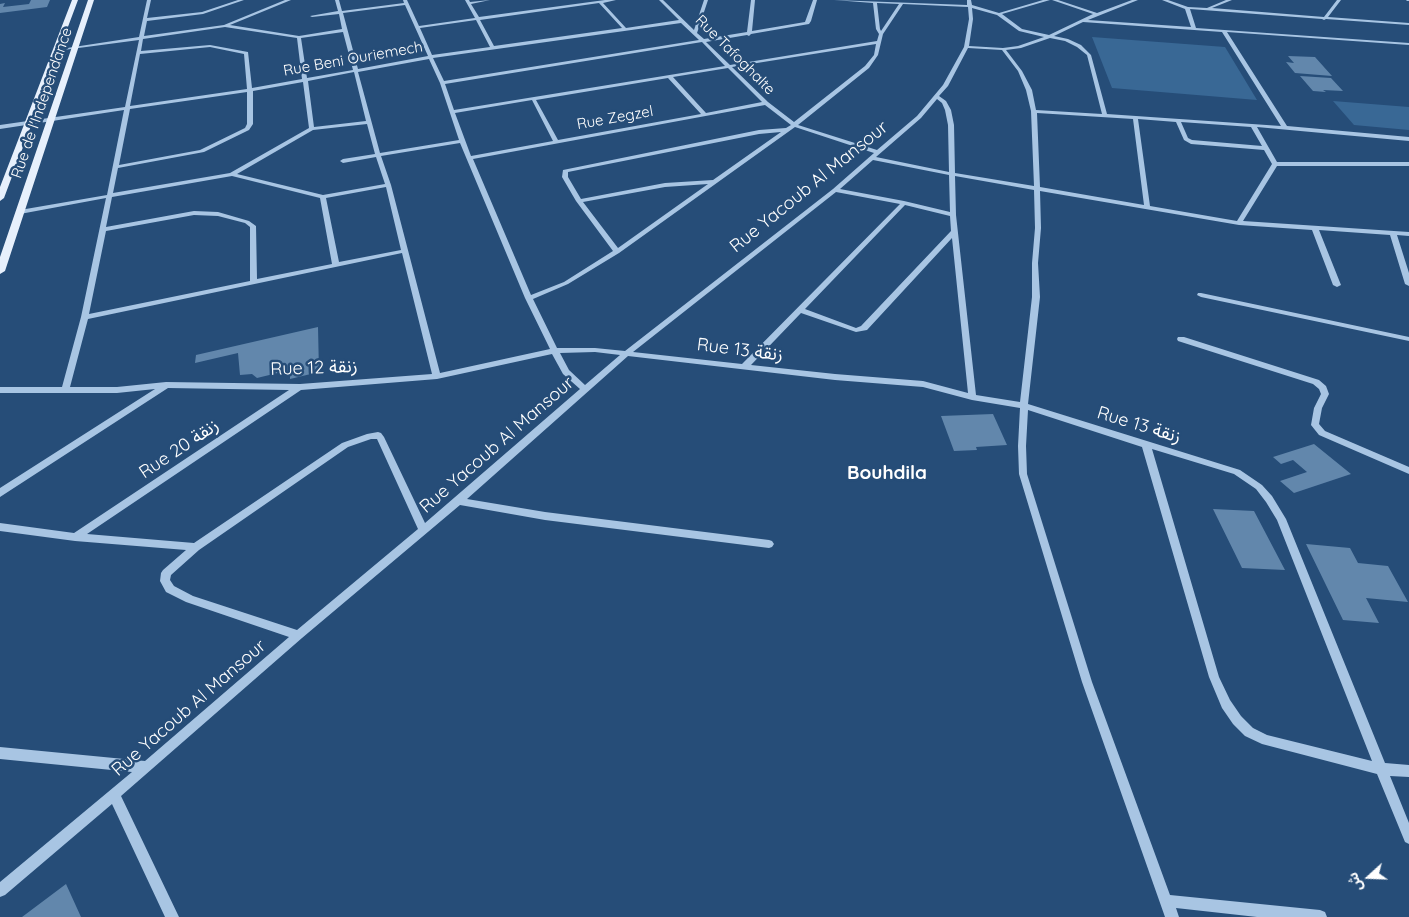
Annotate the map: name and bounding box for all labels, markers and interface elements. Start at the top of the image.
street label: Rue Tafoghalte [691,11,779,99]
street label: Rue de l'Independance [8,25,76,181]
street label: Rue Beni Ouriemech [282,38,424,80]
street label: Rue Zegzel [575,102,655,134]
street label: Rue Yacoub Al Mansour [726,117,892,257]
street label: Rue 13 زنقة [696,334,784,366]
street label: Rue 12 زنقة [270,356,358,380]
street label: Rue Yacoub Al Mansour [415,372,579,518]
street label: Rue 13 زنقة [1094,402,1184,448]
street label: Rue 20 زنقة [135,415,223,483]
district label: Bouhdila [847,462,927,484]
street label: Rue Yacoub Al Mansour [107,635,271,781]
north arrow [1344,852,1394,902]
text: ش [1343,870,1367,894]

